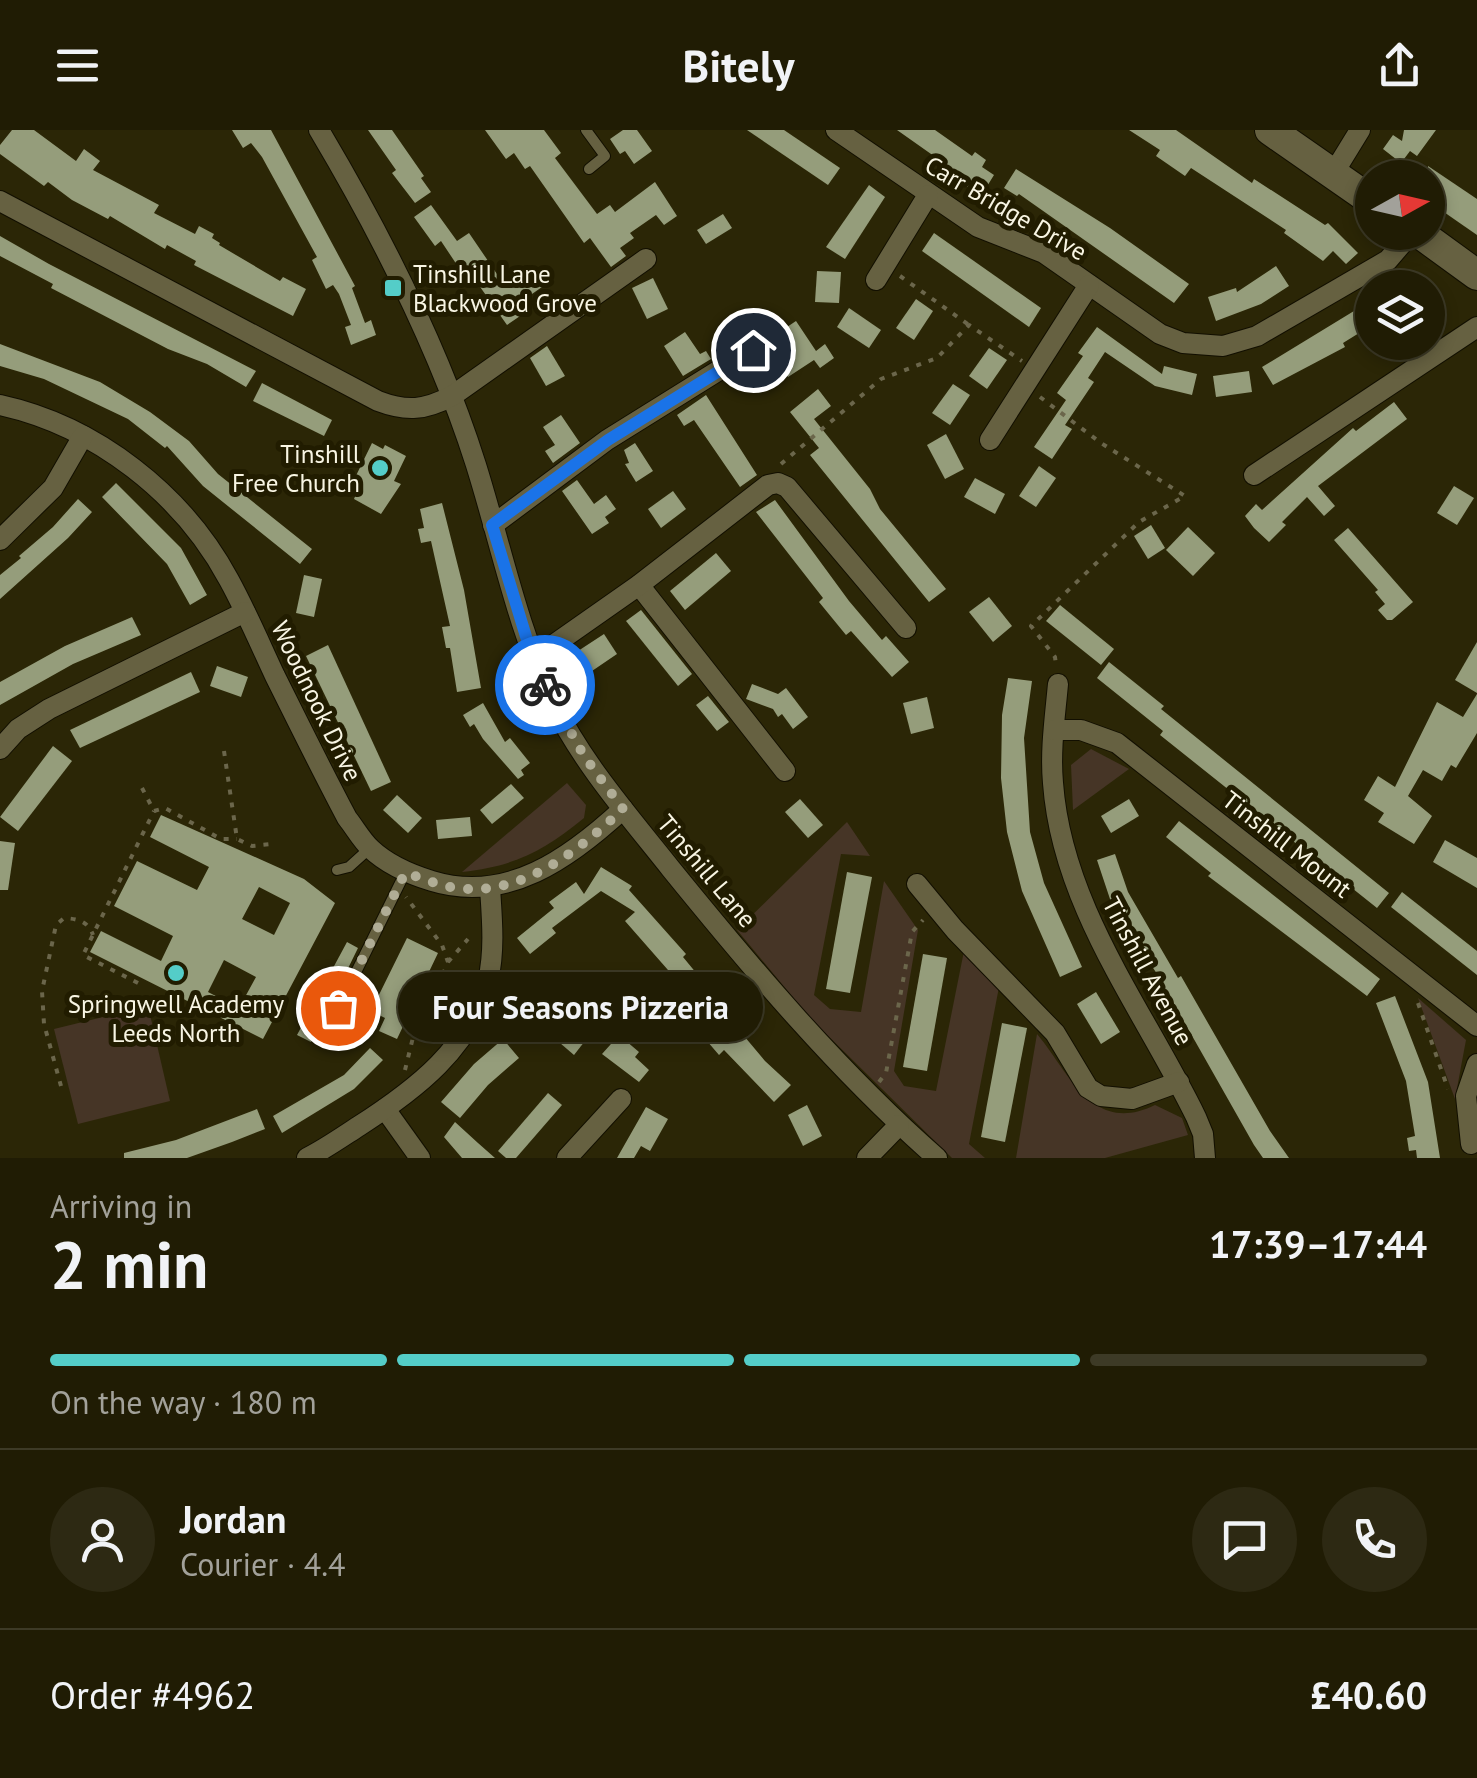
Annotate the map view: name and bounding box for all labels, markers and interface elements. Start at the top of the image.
text: Bitely [683,36,794,94]
icon: menu [50,38,105,93]
icon: share [1372,38,1427,93]
street label: Carr Bridge Drive [919,149,1093,267]
north arrow [1355,160,1445,250]
map controls [1355,160,1445,360]
place label: Tinshill Lane Blackwood Grove [413,258,597,319]
button: layers [1355,270,1445,360]
marker: Tinshill Lane Blackwood Grove [382,277,404,299]
pin [711,308,796,393]
icon: home [726,323,781,378]
place label: Tinshill Free Church [232,438,361,499]
marker: Tinshill Free Church [369,457,391,479]
street label: Woodnook Drive [264,616,370,786]
courier [495,635,595,735]
icon: bike [518,658,573,713]
street label: Tinshill Mount [1216,784,1358,905]
street label: Tinshill Lane [651,808,763,934]
street label: Tinshill Avenue [1095,891,1201,1051]
marker: Springwell Academy Leeds North [165,962,187,984]
pin [296,966,381,1051]
callout: Four Seasons Pizzeria [398,973,763,1043]
icon: bag [311,981,366,1036]
text: Four Seasons Pizzeria [432,986,729,1028]
place label: Springwell Academy Leeds North [68,988,285,1049]
text: Arriving in [50,1185,192,1227]
text: 17:39–17:44 [1209,1219,1427,1268]
text: 2 min [50,1222,209,1306]
text: On the way · 180 m [50,1381,317,1423]
button: person [50,1487,155,1592]
button: chat [1192,1487,1297,1592]
button: phone [1322,1487,1427,1592]
text: Jordan [180,1494,286,1543]
text: Courier · 4.4 [180,1543,346,1585]
text: Order #4962 [50,1670,255,1719]
text: £40.60 [1310,1670,1427,1719]

